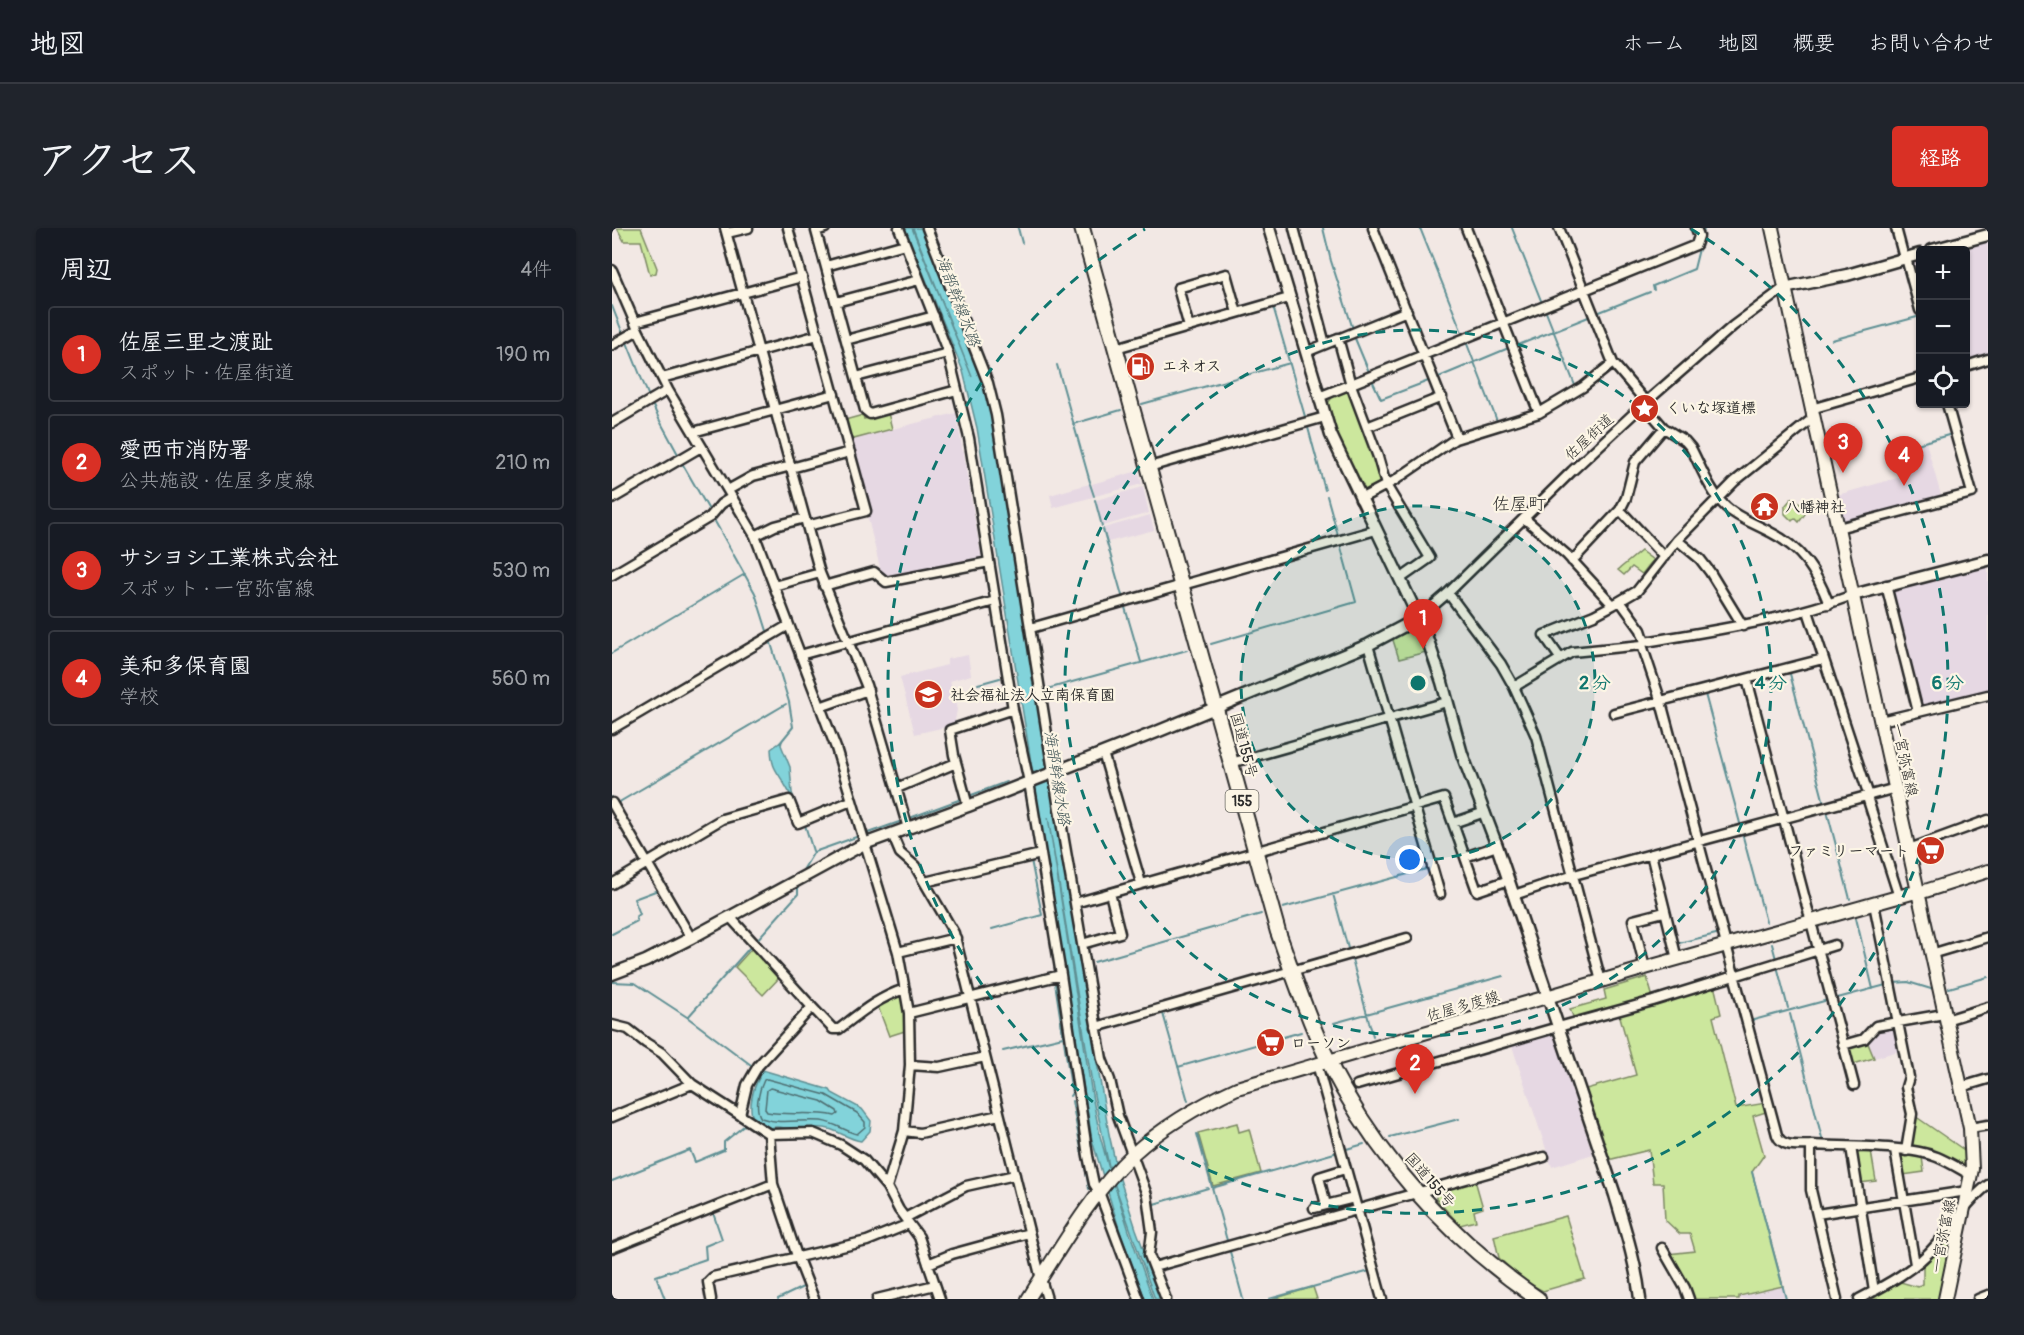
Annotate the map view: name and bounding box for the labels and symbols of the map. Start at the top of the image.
water label: 海部幹線水路 [932,253,985,351]
fuel station icon: エネオス [1125,350,1157,382]
place label: エネオス [1162,357,1221,376]
place icon: くいな塚道標 [1629,392,1661,424]
place label: くいな塚道標 [1666,399,1756,418]
street label: 佐屋街道 [1561,410,1618,465]
pin: 3 [1824,424,1862,473]
pin: 4 [1884,436,1924,486]
temple icon: 八幡神社 [1748,491,1780,523]
district label: 佐屋町 [1492,493,1546,516]
place label: 八幡神社 [1785,498,1845,517]
pin: 1 [1404,600,1442,649]
text: 2 分 [1579,672,1611,695]
text: 4 分 [1755,672,1787,695]
text: 6 分 [1932,672,1964,695]
centre of rings [1408,673,1428,693]
school or university icon: 社会福祉法人立南保育園 [913,679,945,711]
place label: 社会福祉法人立南保育園 [950,686,1115,705]
street label: 国道155号 [1226,710,1261,780]
street label: 一宮弥富線 [1887,721,1922,799]
water label: 海部幹線水路 [1040,729,1075,828]
road number: 155 [1226,790,1258,812]
supermarket icon: ファミリーマート [1914,835,1946,867]
place label: ファミリーマート [1788,842,1909,861]
your location [1395,845,1424,874]
street label: 佐屋多度線 [1424,987,1502,1026]
supermarket icon: ローソン [1254,1027,1286,1059]
place label: ローソン [1291,1034,1351,1053]
pin: 2 [1396,1044,1434,1094]
street label: 国道155号 [1400,1149,1459,1212]
street label: 一宮弥富線 [1927,1197,1960,1275]

